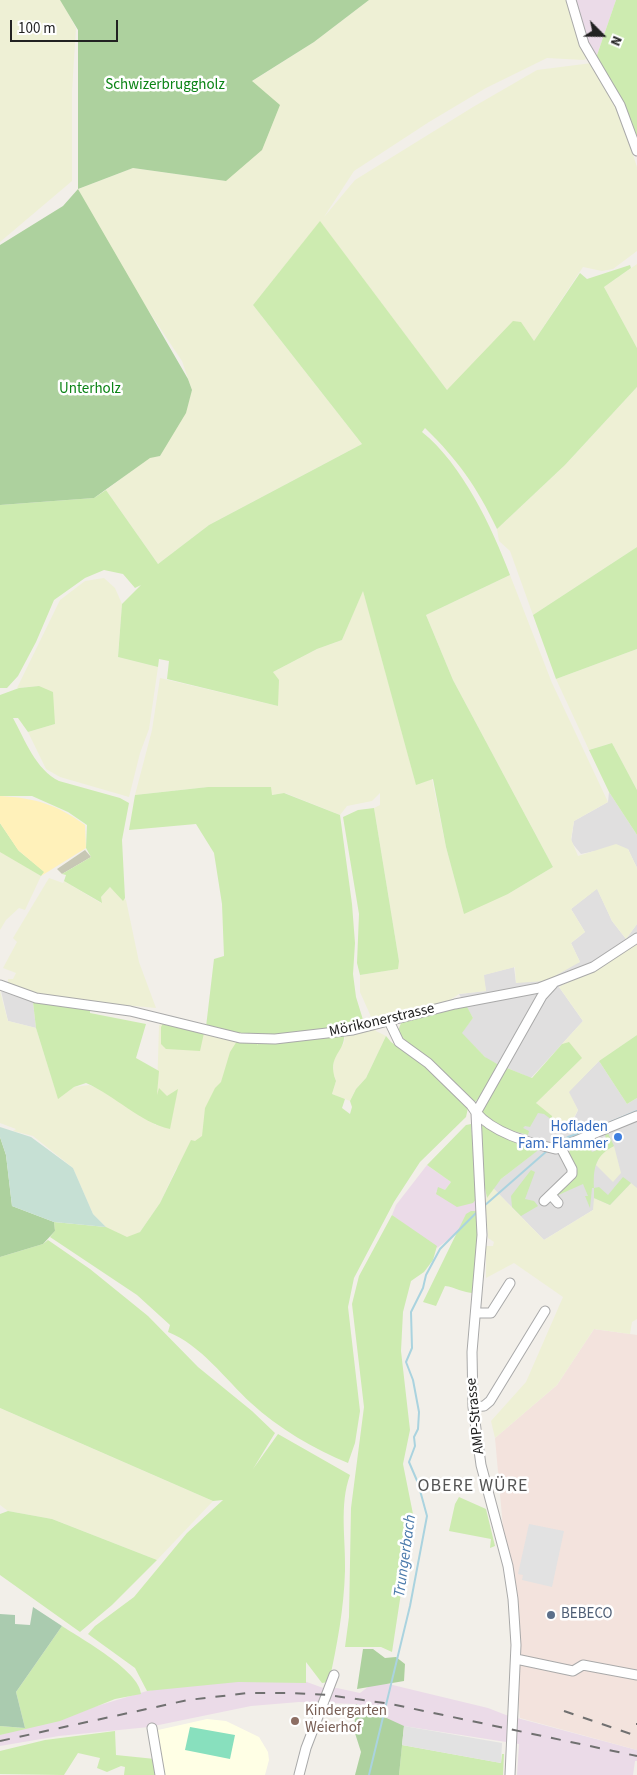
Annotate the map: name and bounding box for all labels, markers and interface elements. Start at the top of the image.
scale bar [12,10,120,42]
north arrow [577,10,627,60]
text: 100 m [18,18,56,39]
text: N [605,33,627,49]
park label: Schwizerbruggholz [105,77,225,95]
park label: Unterholz [59,381,121,399]
street label: Mörikonerstrasse [328,1000,436,1042]
place label: Hofladen Fam. Flammer [518,1119,608,1154]
marker: Hofladen Fam. Flammer [612,1131,624,1143]
street label: AMP-Strasse [463,1377,489,1455]
district label: OBERE WÜRE [416,1476,530,1498]
water label: Trungerbach [391,1513,421,1599]
place label: BEBECO [561,1606,613,1624]
marker: BEBECO [545,1609,557,1621]
place label: Kindergarten Weierhof [305,1703,387,1738]
marker: Kindergarten Weierhof [289,1715,301,1727]

